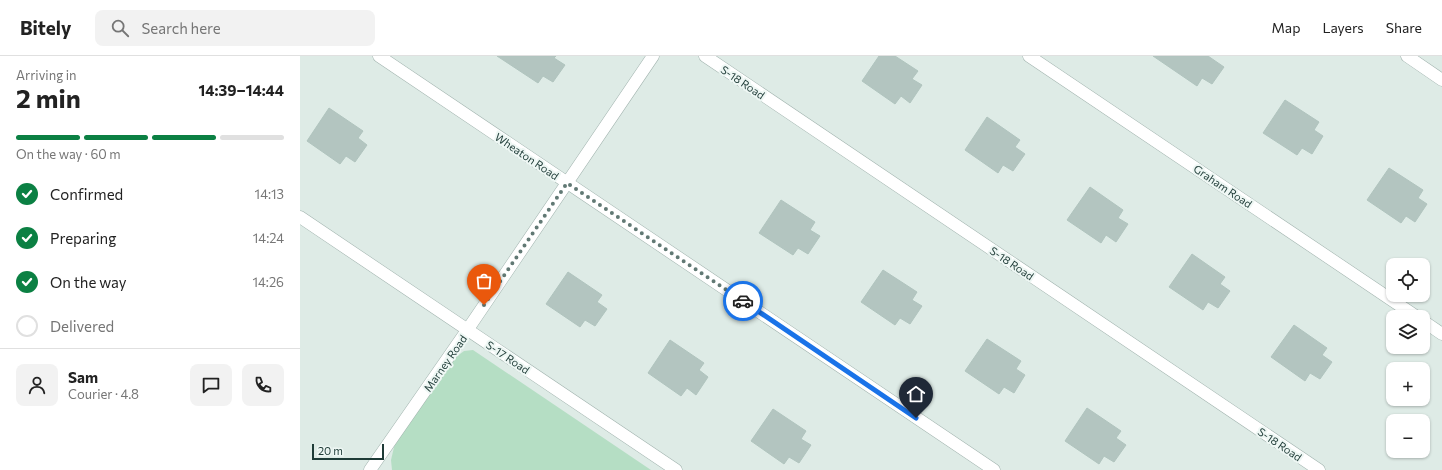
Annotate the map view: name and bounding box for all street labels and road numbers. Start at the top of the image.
street label: S-18 Road [719,63,767,101]
street label: Wheaton Road [493,130,561,182]
street label: Graham Road [1191,162,1255,210]
street label: S-18 Road [988,244,1036,282]
street label: Marney Road [421,332,469,394]
street label: S-17 Road [484,338,532,376]
street label: S-18 Road [1256,425,1304,463]

